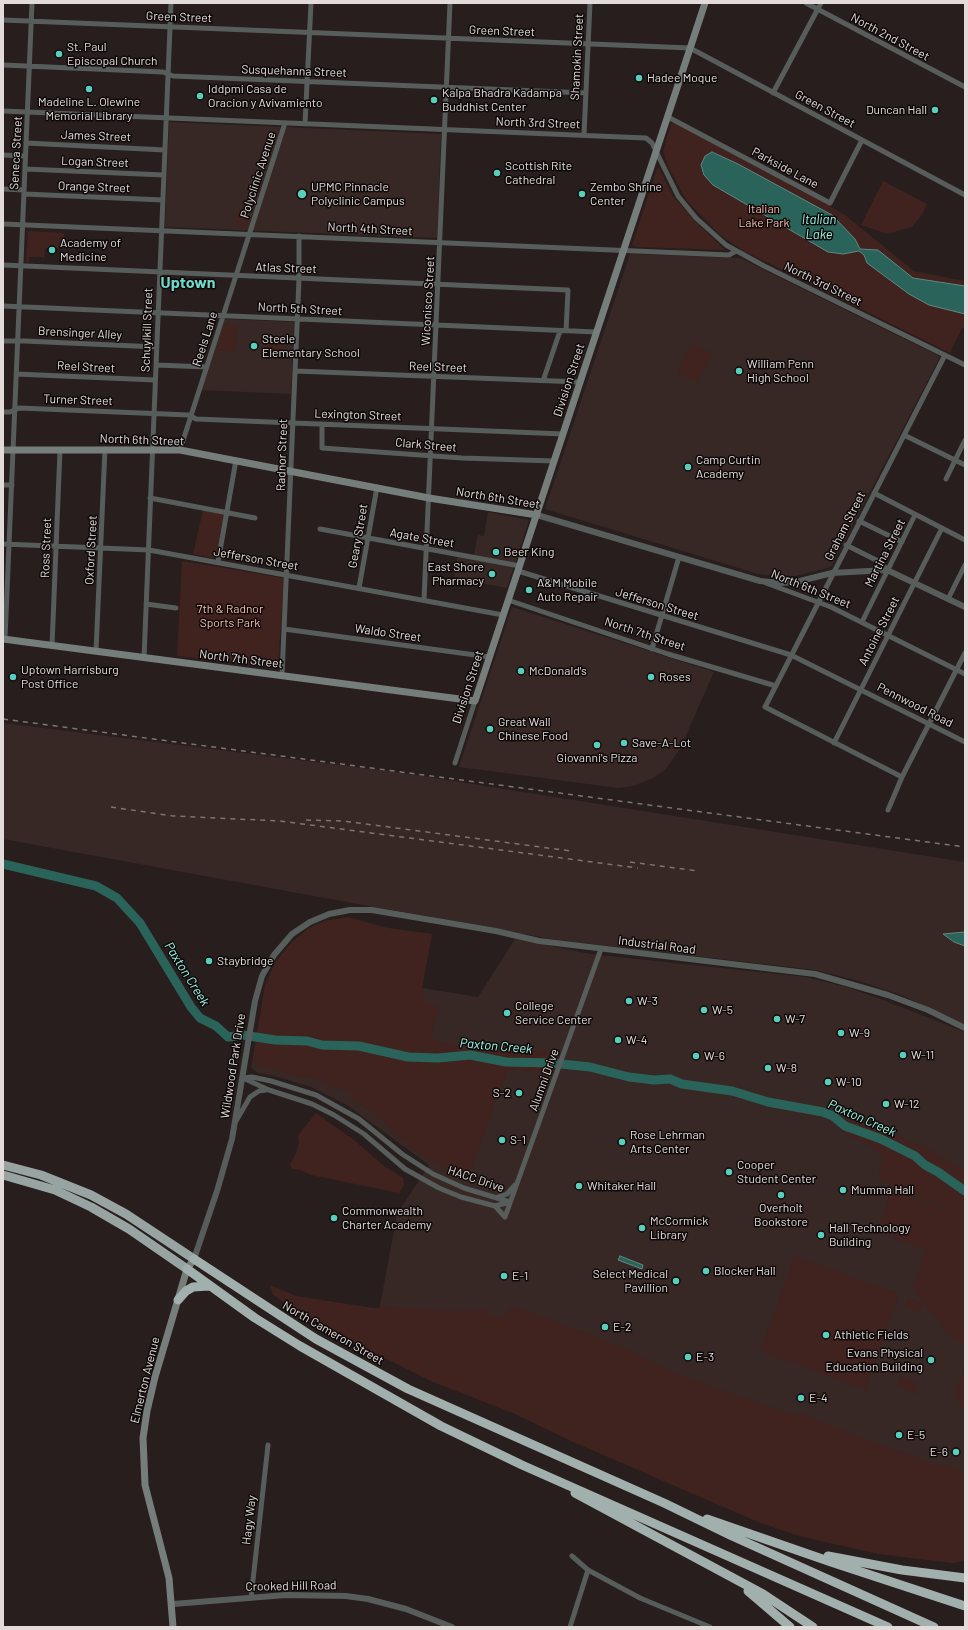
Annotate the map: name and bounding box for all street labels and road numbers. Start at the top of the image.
street label: Green Street [146,9,212,25]
street label: North 2nd Street [848,10,932,64]
street label: Shamokin Street [568,13,586,101]
street label: Green Street [469,23,535,39]
street label: Susquehanna Street [241,62,347,80]
street label: Green Street [792,87,858,131]
street label: North 3rd Street [495,114,581,132]
street label: Seneca Street [7,116,25,190]
street label: James Street [61,128,131,144]
street label: Polyclinic Avenue [237,130,279,220]
street label: Parkside Lane [749,144,821,192]
street label: Logan Street [61,154,129,170]
street label: Orange Street [58,179,130,195]
street label: North 4th Street [327,220,413,238]
street label: Wiconisco Street [418,256,438,346]
street label: North 3rd Street [782,259,864,309]
street label: Atlas Street [255,260,317,276]
street label: Schuylkill Street [138,288,156,372]
street label: North 5th Street [257,300,343,318]
street label: Reels Lane [189,310,221,368]
street label: Brensinger Alley [38,324,122,342]
street label: Division Street [550,342,588,418]
street label: Reel Street [57,358,115,376]
street label: Reel Street [409,359,467,375]
street label: Turner Street [43,392,113,408]
street label: Lexington Street [314,406,402,424]
street label: Radnor Street [274,419,290,491]
street label: North 6th Street [99,431,185,449]
street label: Clark Street [395,435,457,455]
street label: North 6th Street [455,484,541,512]
street label: Graham Street [821,489,869,563]
street label: Geary Street [345,503,371,569]
street label: Oxford Street [82,515,100,585]
street label: Martina Street [862,517,908,589]
street label: Ross Street [38,518,54,578]
street label: Agate Street [389,525,455,551]
street label: Jefferson Street [212,544,300,574]
street label: North 6th Street [769,566,853,612]
street label: Jefferson Street [614,585,700,623]
street label: Antoine Street [855,594,903,668]
street label: North 7th Street [603,614,687,654]
street label: Waldo Street [354,621,422,645]
street label: North 7th Street [198,647,284,671]
street label: Division Street [449,649,487,725]
street label: Pennwood Road [875,680,955,730]
street label: Industrial Road [617,933,697,957]
street label: Wildwood Park Drive [218,1012,248,1120]
street label: Alumni Drive [526,1047,562,1113]
street label: HACC Drive [446,1163,506,1195]
street label: North Cameron Street [280,1298,386,1368]
street label: Elmerton Avenue [127,1335,163,1425]
street label: Hagy Way [239,1494,259,1546]
street label: Crooked Hill Road [245,1578,337,1594]

